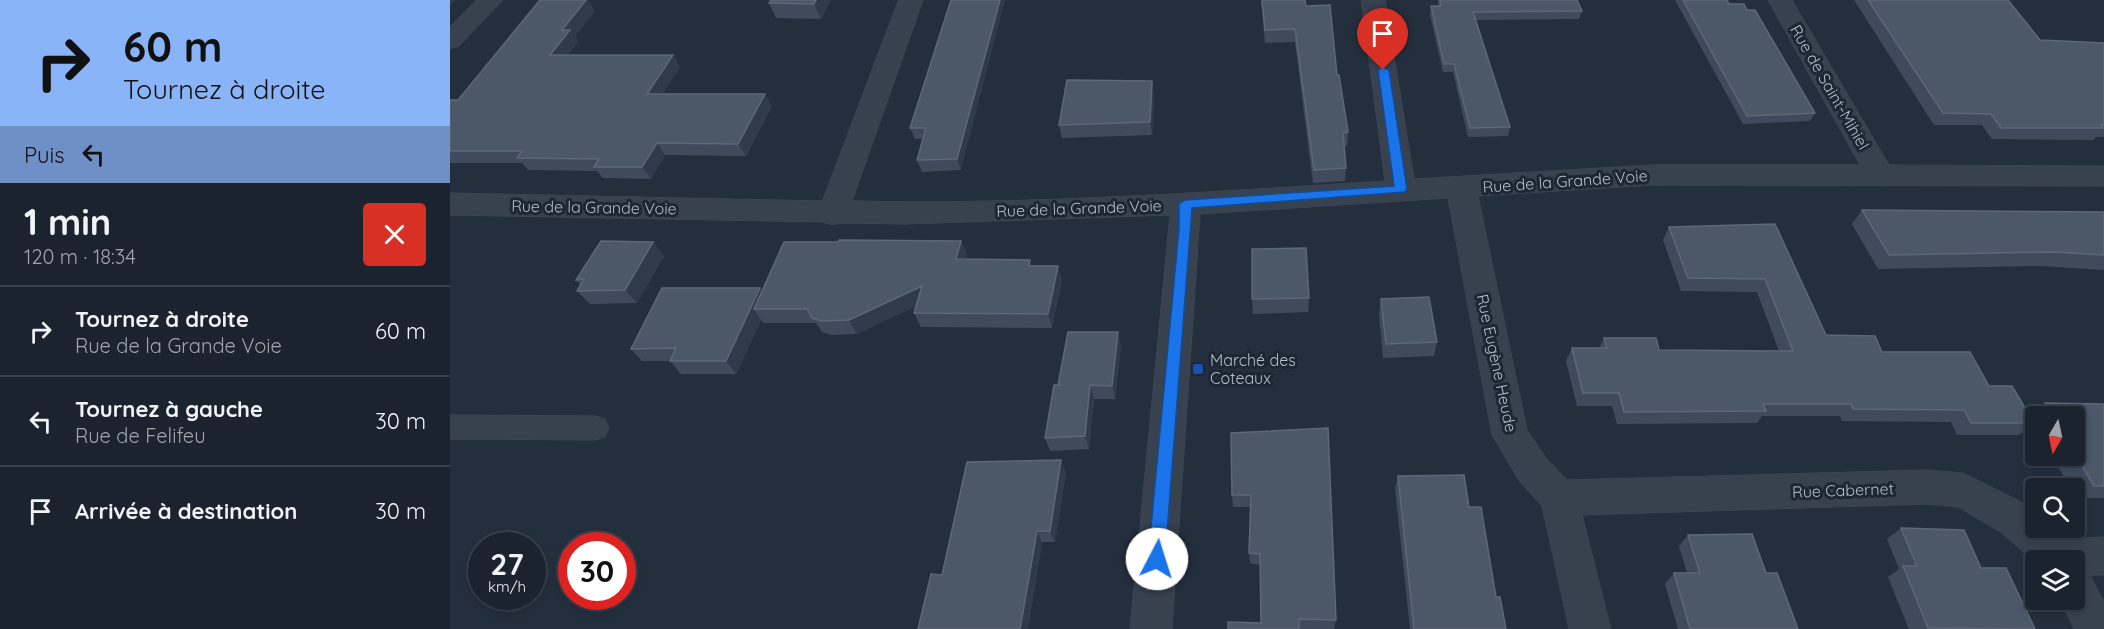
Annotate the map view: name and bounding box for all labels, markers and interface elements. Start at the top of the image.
pin [1357,8,1408,70]
icon: arrive [1366,17,1399,50]
text: 60 m [123,20,223,73]
street label: Rue de Saint-Mihiel [1786,21,1874,153]
icon: right [24,24,102,102]
text: Tournez à droite [123,72,326,106]
icon: left [77,138,110,171]
text: Puis [24,141,65,169]
street label: Rue de la Grande Voie [1482,165,1648,197]
street label: Rue de la Grande Voie [996,195,1162,221]
street label: Rue de la Grande Voie [511,196,677,218]
text: 1 min [24,199,111,244]
button: close [363,203,426,266]
text: 120 m · 18:34 [24,244,136,269]
street label: Rue Eugène Heude [1473,292,1521,434]
text: Tournez à droite [75,305,249,333]
icon: right [24,315,57,348]
text: 60 m [375,317,426,345]
text: Rue de la Grande Voie [75,333,282,358]
place label: Marché des Coteaux [1210,350,1296,388]
marker: Marché des Coteaux [1191,362,1205,376]
text: Tournez à gauche [75,395,263,423]
icon: left [24,405,57,438]
north arrow [2025,406,2085,466]
map controls [2025,406,2085,610]
text: 30 m [375,407,426,435]
text: Rue de Felifeu [75,423,206,448]
street label: Rue Cabernet [1792,478,1894,502]
button: search [2025,478,2085,538]
icon: arrive [24,495,57,528]
text: Arrivée à destination [75,497,297,525]
text: 30 m [375,497,426,525]
position arrow [1125,527,1189,591]
speed limit sign: 30 [558,532,636,610]
text: 27 [490,545,524,583]
button: layers [2025,550,2085,610]
text: km/h [488,577,526,596]

